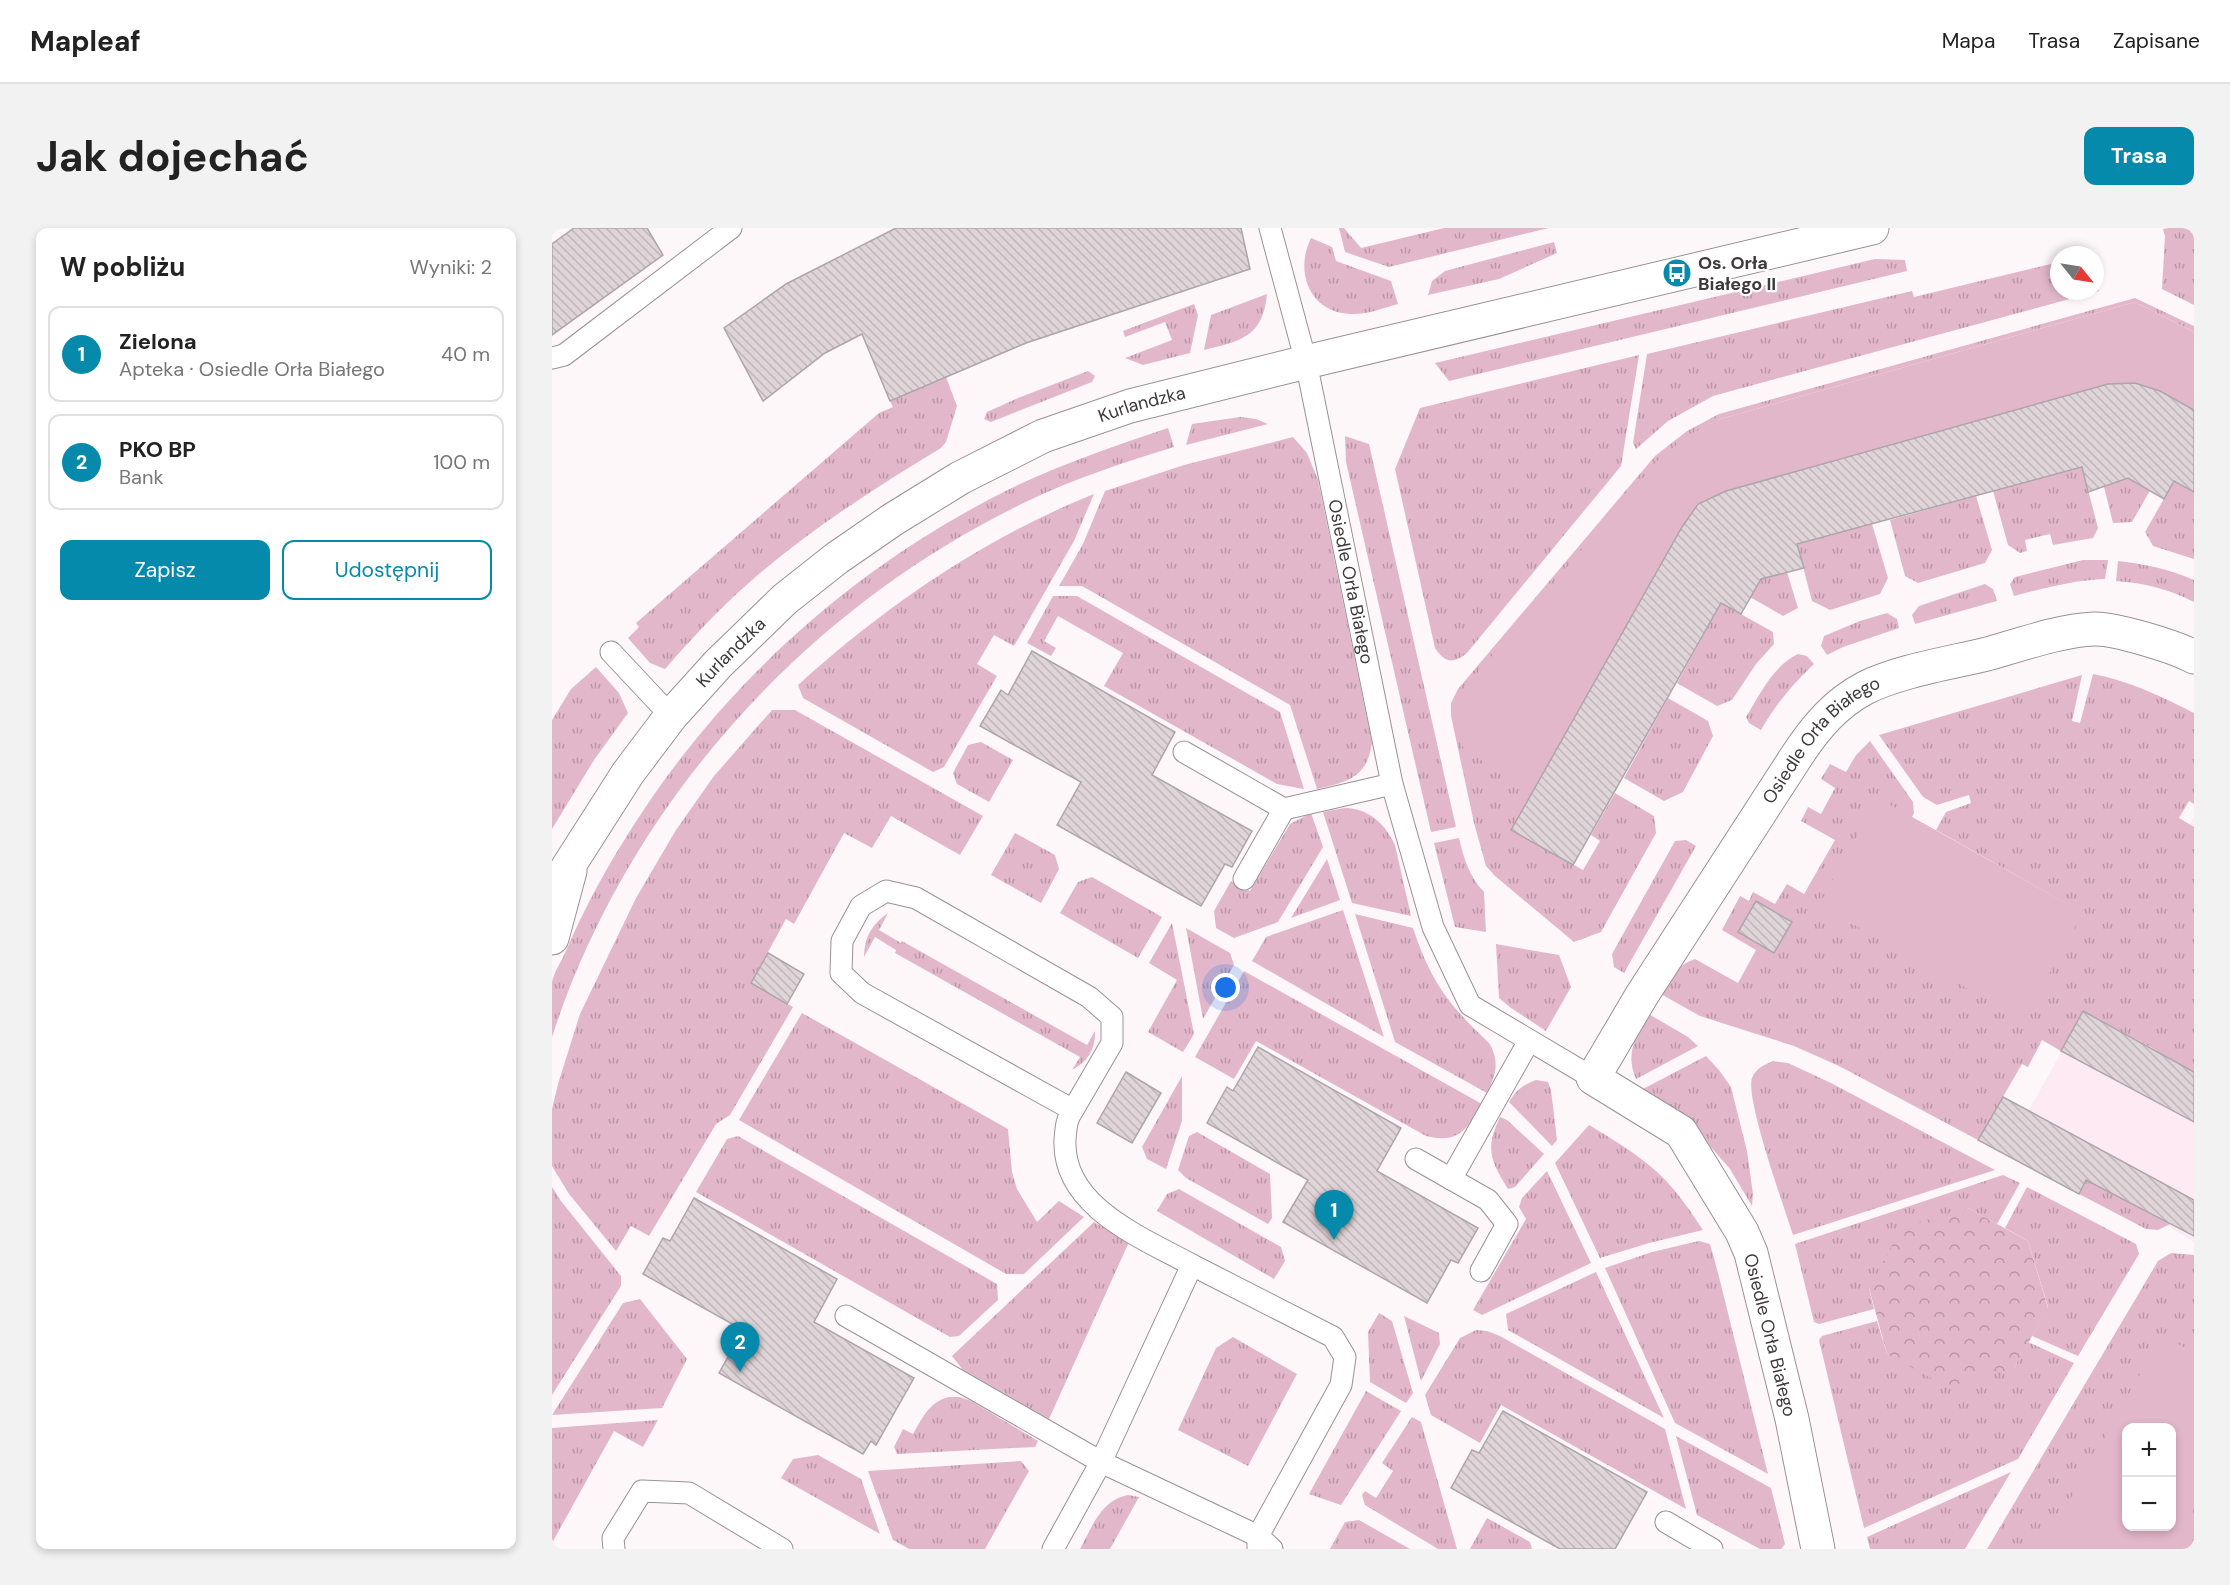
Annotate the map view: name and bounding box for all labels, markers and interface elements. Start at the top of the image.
text: Mapleaf [30,23,141,60]
text: Mapa [1942,27,1995,55]
text: Trasa [2028,27,2080,55]
text: Zapisane [2113,27,2200,55]
button: Trasa [2084,127,2194,185]
text: Jak dojechać [36,129,309,184]
north arrow [2050,246,2104,300]
text: W pobliżu [60,250,185,284]
place label: Os. Orła Białego II [1698,251,1776,296]
text: Wyniki: 2 [409,254,492,280]
bus stop icon: Os. Orła Białego II [1661,257,1693,289]
text: Zielona [119,327,197,356]
text: 1 [78,341,85,367]
text: 40 m [441,341,490,367]
text: Apteka · Osiedle Orła Białego [119,356,385,382]
street label: Kurlandzka [1095,381,1188,428]
text: PKO BP [119,435,196,464]
text: 2 [76,449,87,475]
text: 100 m [433,449,490,475]
text: Bank [119,464,164,490]
street label: Osiedle Orła Białego [1322,497,1379,666]
button: Zapisz [60,540,270,600]
button: Udostępnij [282,540,492,600]
street label: Kurlandzka [691,612,771,692]
street label: Osiedle Orła Białego [1757,671,1884,808]
your location [1211,973,1240,1002]
pin: 1 [1314,1190,1354,1240]
street label: Osiedle Orła Białego [1738,1251,1802,1419]
pin: 2 [720,1322,759,1372]
map controls [2122,1423,2176,1531]
button: + [2122,1423,2176,1477]
button: − [2122,1477,2176,1531]

